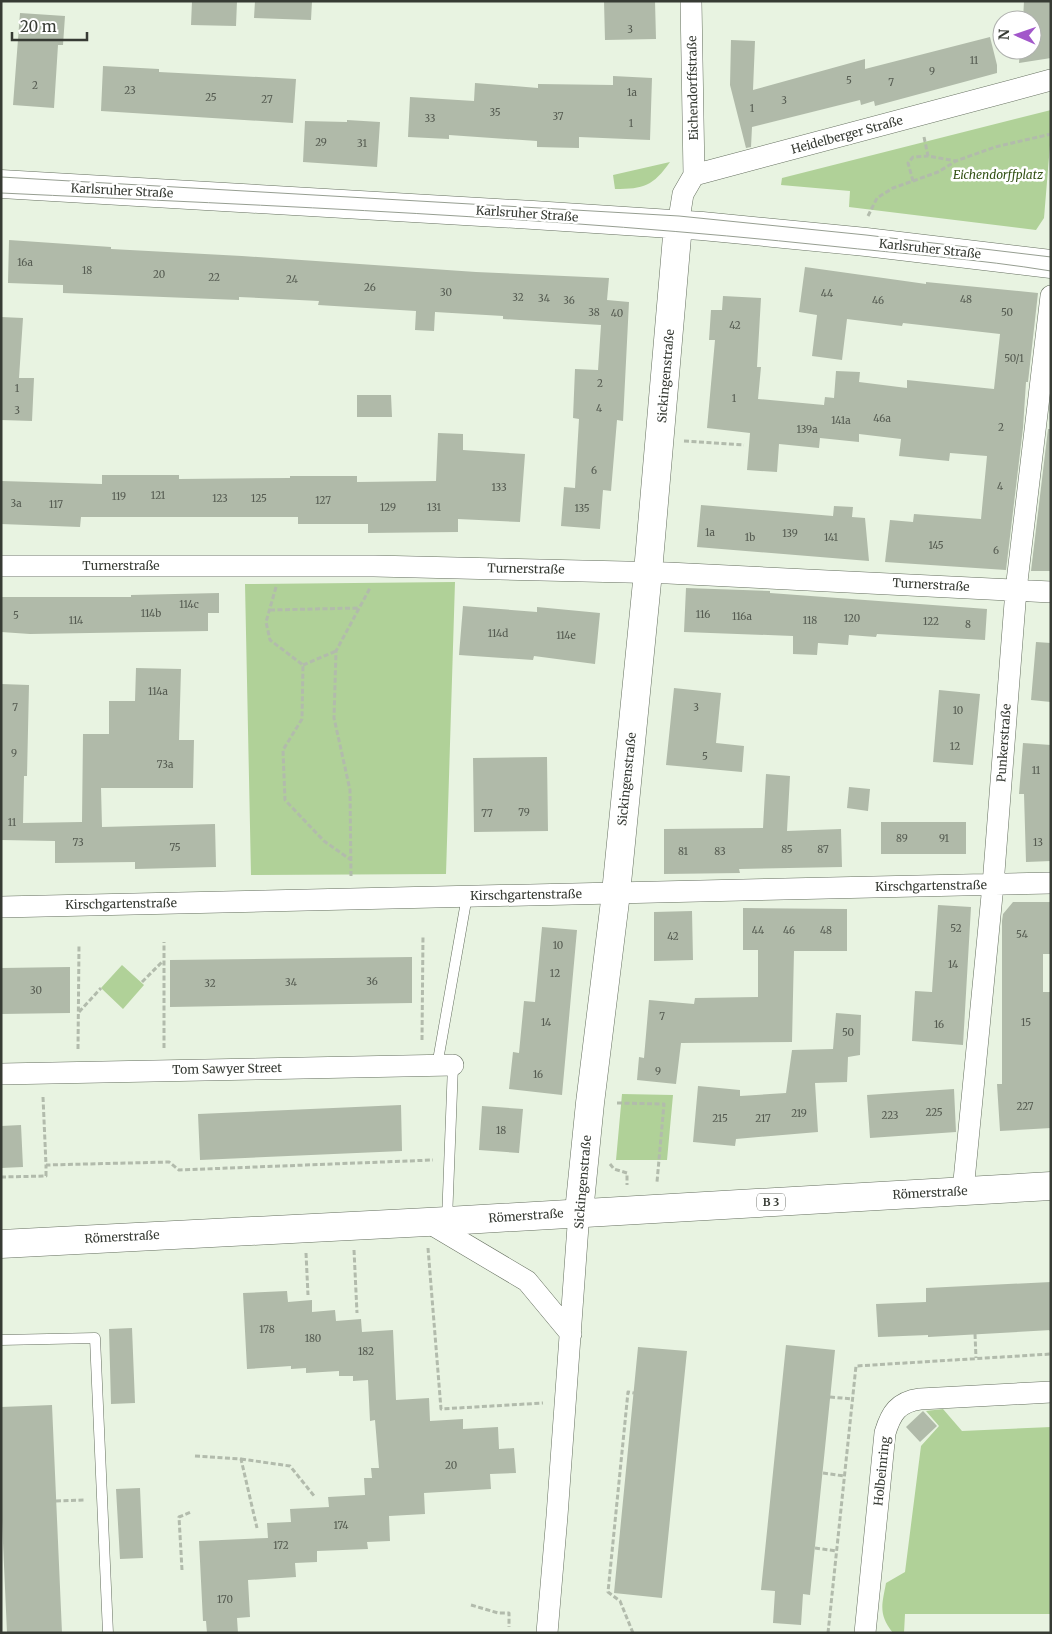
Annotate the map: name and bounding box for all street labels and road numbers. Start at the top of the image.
street label: Eichendorffstraße [684,35,701,141]
street label: Heidelberger Straße [789,112,904,157]
street label: Karlsruher Straße [70,180,174,201]
street label: Karlsruher Straße [475,202,579,225]
street label: Karlsruher Straße [878,236,982,261]
street label: Sickingenstraße [654,328,677,423]
street label: Turnerstraße [82,558,160,573]
street label: Turnerstraße [487,560,565,577]
street label: Turnerstraße [892,575,970,594]
street label: Punkerstraße [993,703,1014,783]
street label: Sickingenstraße [614,731,639,827]
street label: Kirschgartenstraße [875,877,987,894]
street label: Kirschgartenstraße [470,886,582,903]
street label: Kirschgartenstraße [65,895,177,912]
street label: Tom Sawyer Street [172,1060,282,1077]
street label: Sickingenstraße [571,1134,594,1229]
street label: Römerstraße [892,1183,968,1202]
road number: B 3 [757,1194,785,1210]
street label: Römerstraße [488,1205,564,1226]
street label: Römerstraße [84,1227,160,1246]
street label: Holbeinring [870,1435,893,1506]

